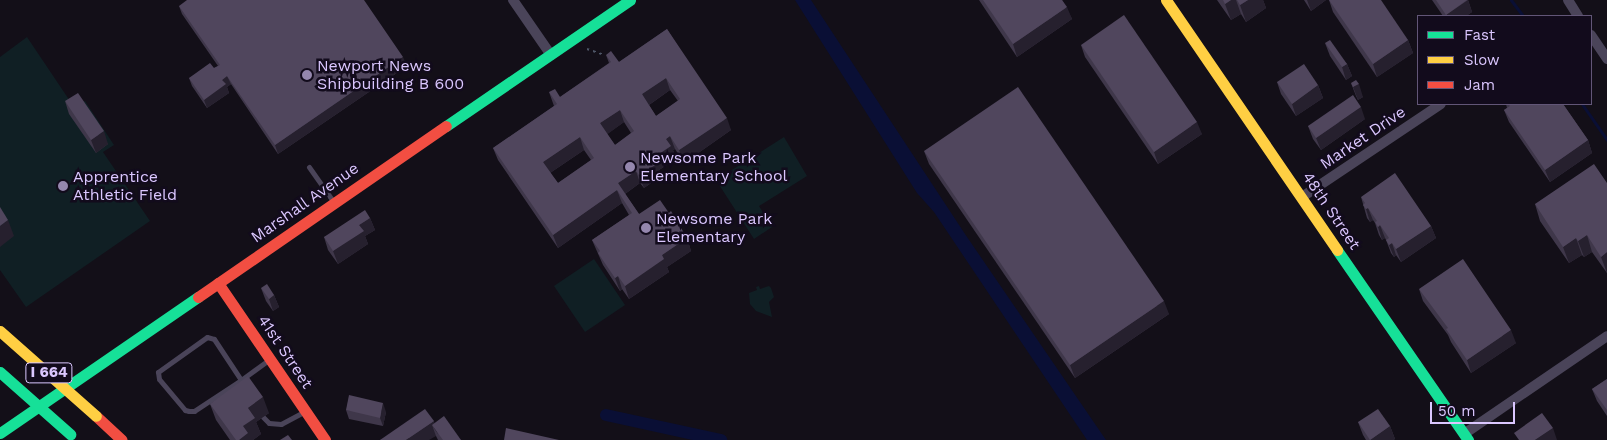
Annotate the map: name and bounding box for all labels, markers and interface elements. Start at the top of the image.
legend [1417,15,1592,105]
text: Fast [1464,26,1495,44]
text: Slow [1464,51,1500,69]
place label: Newport News Shipbuilding B 600 [317,56,464,94]
marker: Newport News Shipbuilding B 600 [301,69,313,81]
text: Jam [1464,76,1495,94]
street label: Market Drive [1317,102,1409,174]
place label: Newsome Park Elementary School [640,148,788,186]
street label: Marshall Avenue [247,158,363,248]
marker: Newsome Park Elementary School [624,161,636,173]
place label: Apprentice Athletic Field [73,167,177,205]
street label: 48th Street [1298,168,1364,254]
marker: Apprentice Athletic Field [57,180,69,192]
place label: Newsome Park Elementary [656,209,772,247]
marker: Newsome Park Elementary [640,222,652,234]
street label: 41st Street [253,312,317,392]
road number: I 664 [25,360,73,386]
scale bar [1432,392,1517,424]
text: 50 m [1438,402,1475,420]

